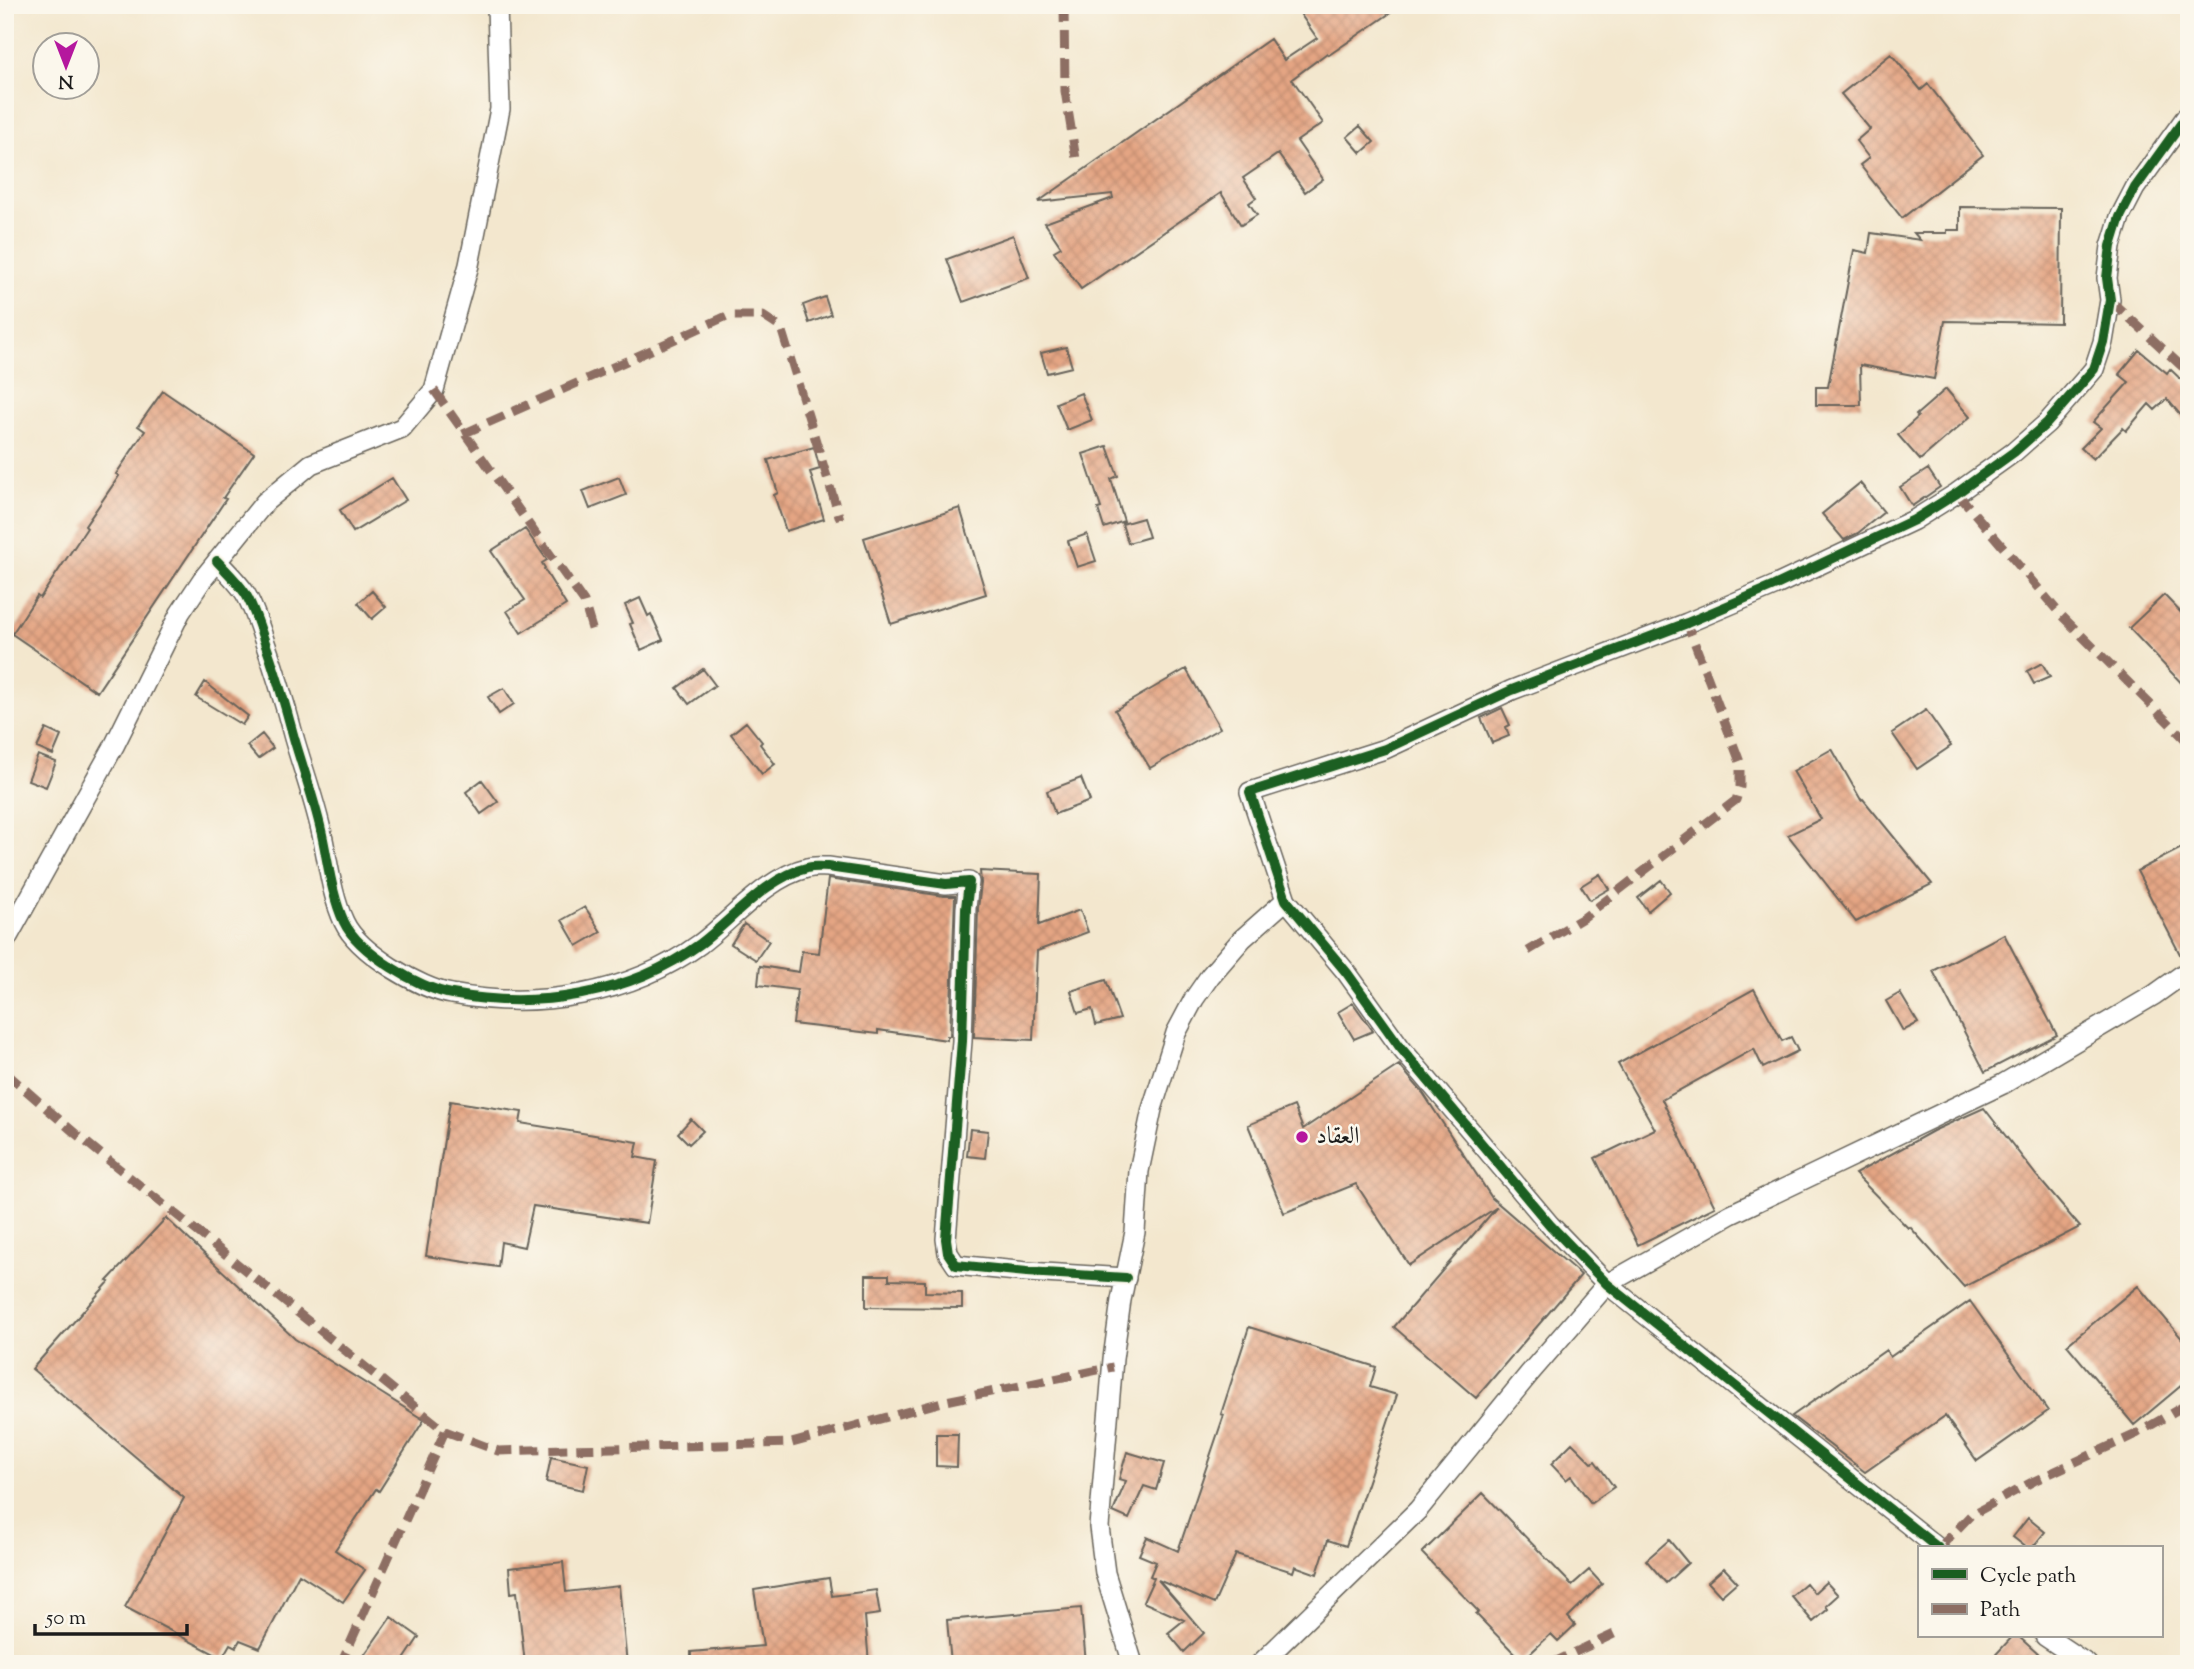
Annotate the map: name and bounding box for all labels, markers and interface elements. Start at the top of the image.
north arrow [32,32,102,102]
text: N [58,67,74,94]
place label: العقاد [1316,1120,1360,1154]
marker: العقاد [1294,1129,1310,1145]
legend [1918,1546,2162,1638]
text: Cycle path [1980,1562,2077,1592]
scale bar [35,1592,187,1636]
text: Path [1980,1596,2021,1626]
text: 50 m [45,1604,86,1634]

